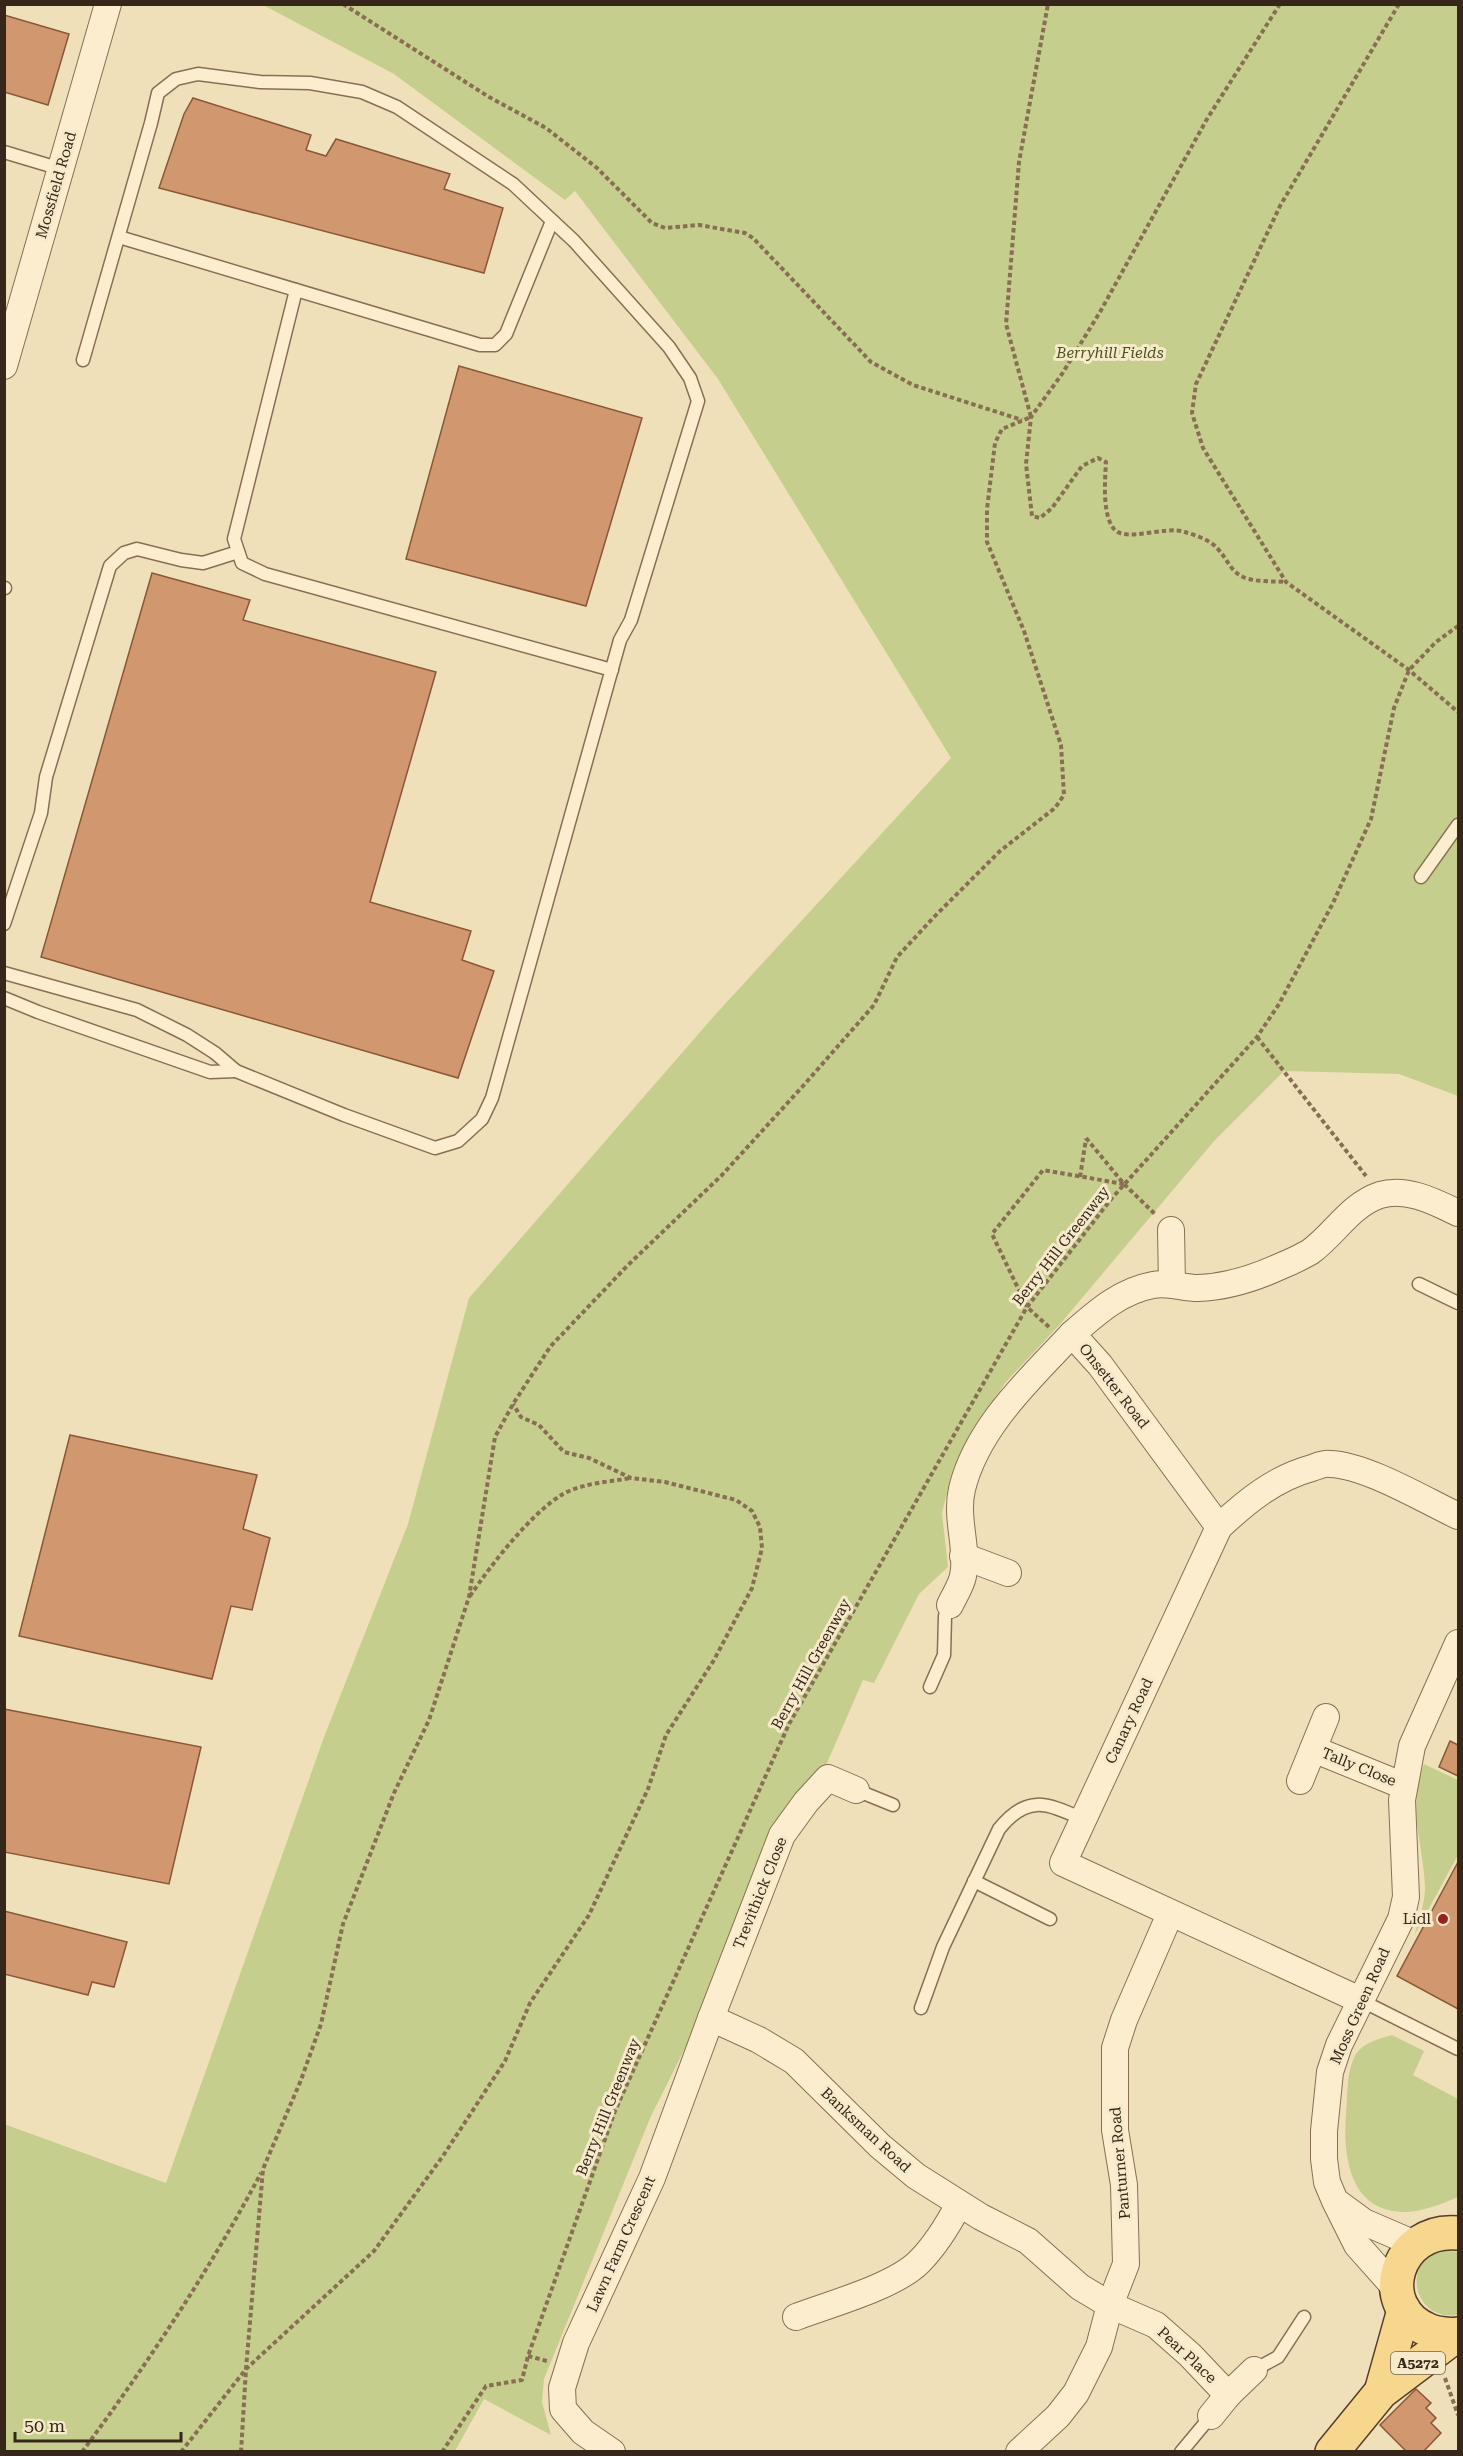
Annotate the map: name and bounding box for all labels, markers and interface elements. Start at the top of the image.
street label: Mossfield Road [32,129,80,241]
park label: Berryhill Fields [1055,344,1164,362]
street label: Berry Hill Greenway [1009,1183,1113,1309]
street label: Onsetter Road [1075,1340,1153,1432]
street label: Berry Hill Greenway [768,1595,854,1732]
street label: Canary Road [1101,1675,1157,1767]
street label: Tally Close [1319,1744,1399,1790]
street label: Trevithick Close [729,1834,791,1952]
place label: Lidl [1403,1910,1431,1928]
marker: Lidl [1436,1912,1450,1926]
street label: Moss Green Road [1326,1944,1394,2067]
street label: Berry Hill Greenway [572,2036,644,2178]
street label: Banksman Road [817,2084,915,2176]
street label: Panturner Road [1106,2106,1134,2220]
street label: Lawn Farm Crescent [583,2173,659,2315]
street label: Pear Place [1154,2323,1220,2387]
road number: A5272 [1391,2352,1445,2374]
scale bar [15,2405,182,2443]
text: 50 m [24,2415,65,2436]

